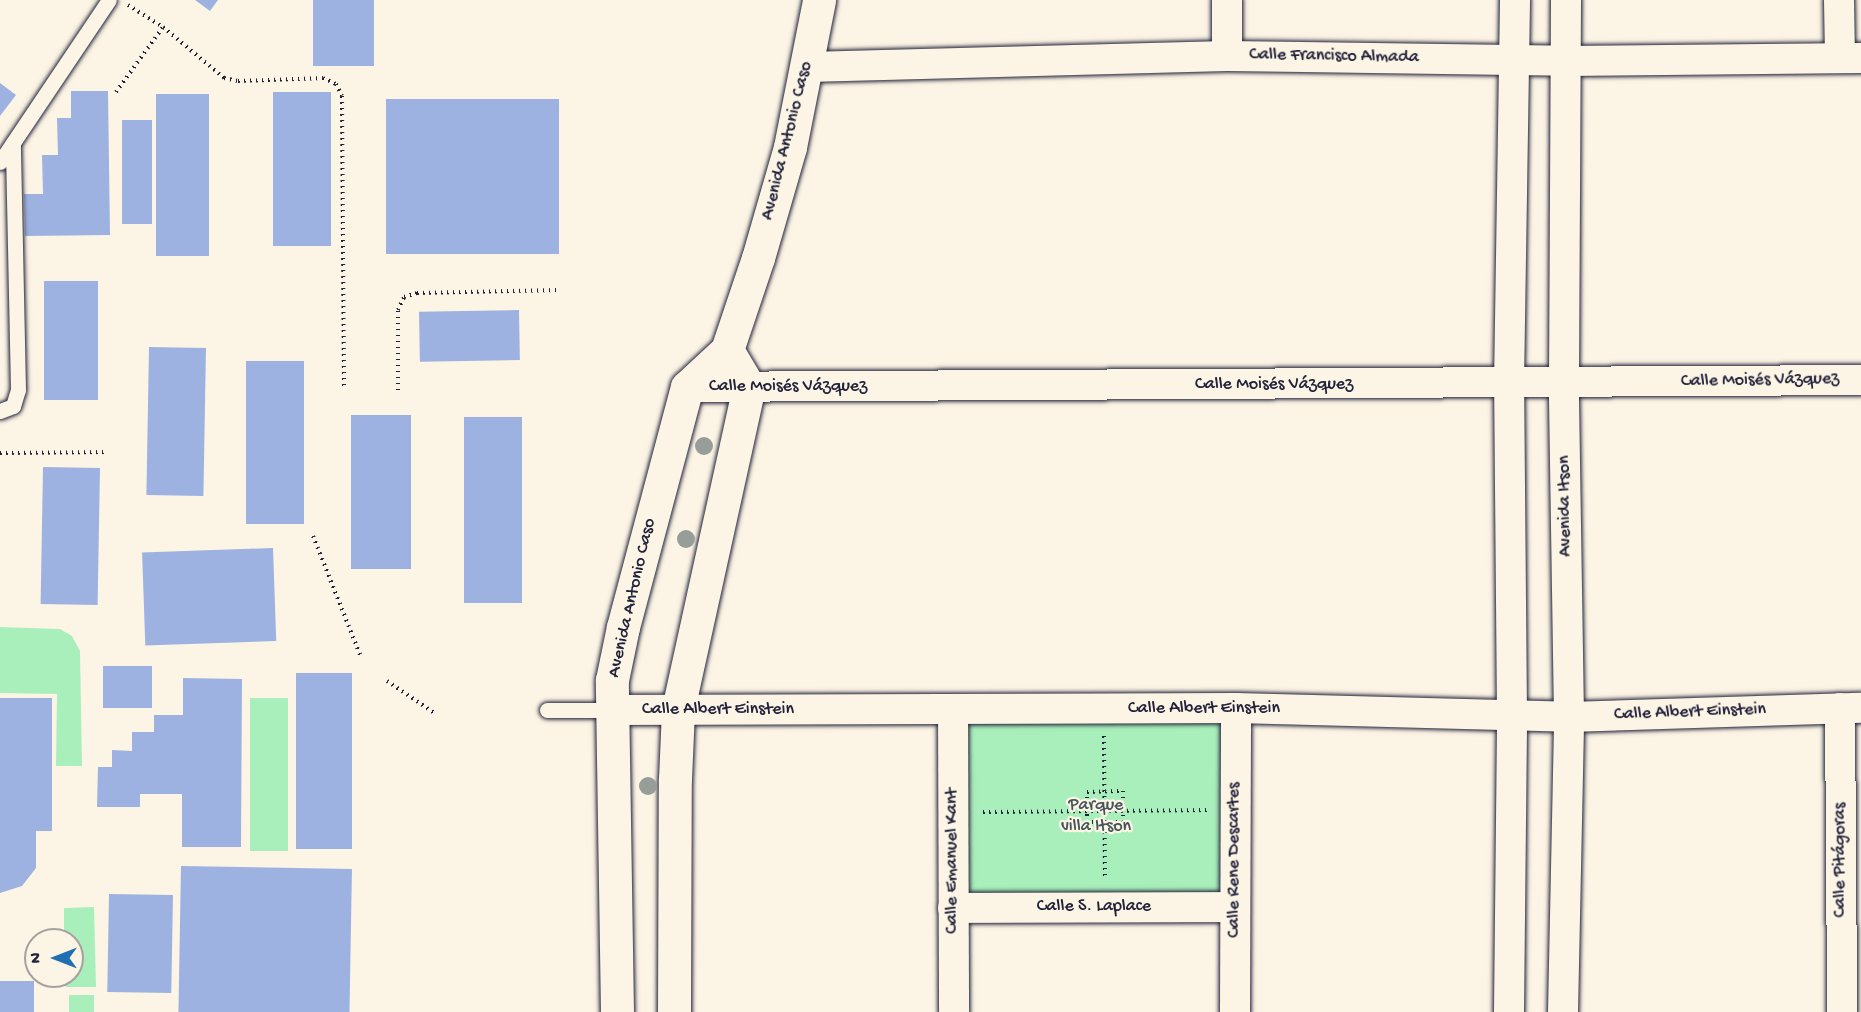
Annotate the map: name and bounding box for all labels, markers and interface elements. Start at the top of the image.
street label: Calle Francisco Almada [1249,45,1419,69]
street label: Avenida Antonio Caso [758,59,818,223]
street label: Calle Moisés Vázquez [1681,369,1839,393]
street label: Calle Moisés Vázquez [1195,374,1353,396]
street label: Calle Moisés Vázquez [709,376,867,398]
street label: Avenida Itson [1554,455,1578,557]
street label: Avenida Antonio Caso [604,516,662,680]
street label: Calle Albert Einstein [1128,698,1280,720]
street label: Calle Albert Einstein [642,699,794,721]
street label: Calle Albert Einstein [1614,700,1766,726]
street label: Calle Rene Descartes [1224,782,1246,938]
street label: Calle Emanuel Kant [942,788,964,934]
park label: Parque villa Itson [1061,796,1131,838]
street label: Calle Pitágoras [1830,803,1852,917]
street label: Calle S. Laplace [1037,896,1151,918]
north arrow [24,928,84,988]
text: N [28,953,47,963]

